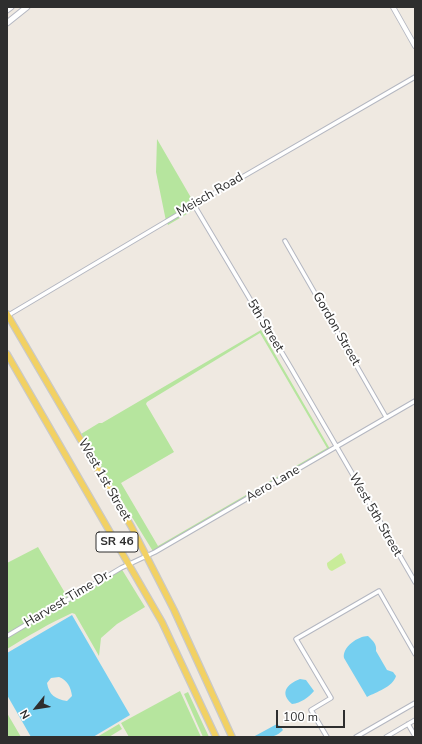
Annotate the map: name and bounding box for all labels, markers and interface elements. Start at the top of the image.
street label: Meisch Road [174,170,246,220]
street label: Gordon Street [309,289,363,369]
street label: 5th Street [243,297,287,355]
street label: West 1st Street [74,436,134,524]
street label: Aero Lane [243,462,303,506]
street label: West 5th Street [345,471,405,559]
road number: SR 46 [96,532,138,552]
street label: Harvest Time Dr. [22,567,114,631]
north arrow [16,688,56,728]
scale bar [278,702,347,728]
text: N [17,707,34,722]
text: 100 m [283,709,318,725]

